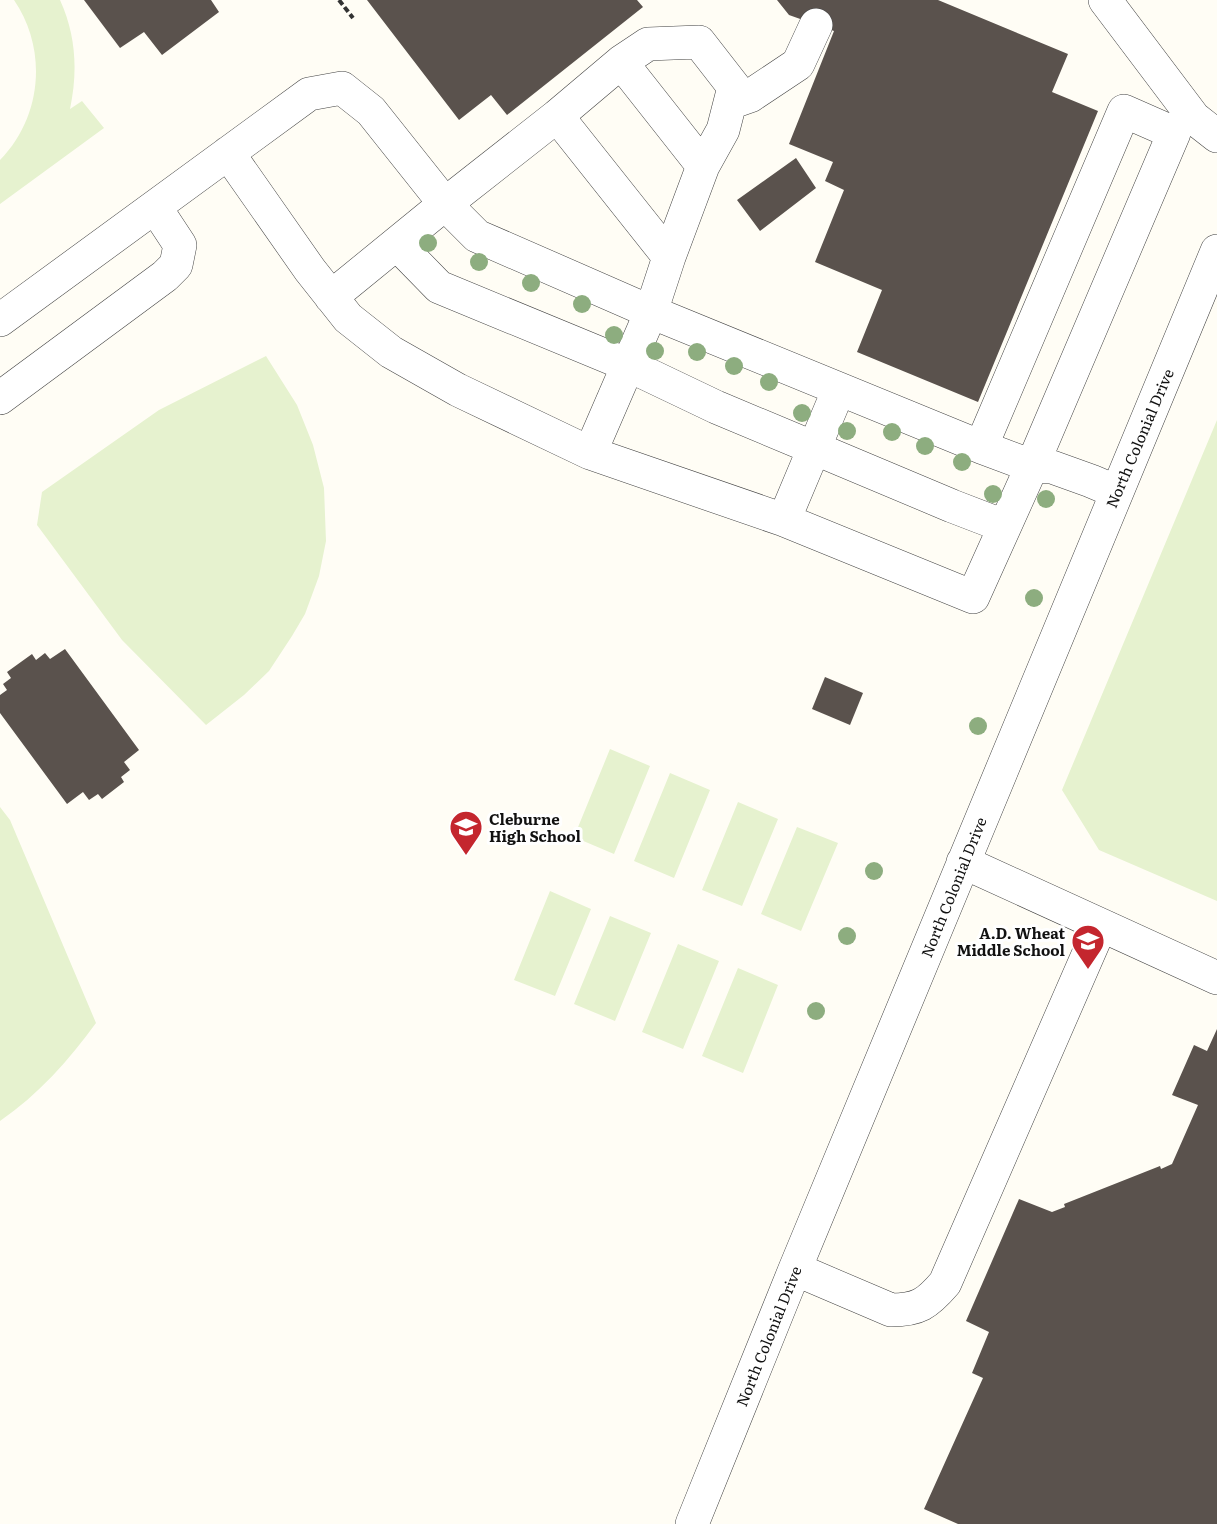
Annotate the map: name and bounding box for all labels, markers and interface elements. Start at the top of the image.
street label: North Colonial Drive [1099,365,1179,511]
place label: Cleburne High School [489,807,582,847]
school or university icon: Cleburne High School [448,809,484,856]
street label: North Colonial Drive [914,813,992,961]
place label: A.D. Wheat Middle School [957,921,1066,961]
school or university icon: A.D. Wheat Middle School [1070,923,1106,970]
street label: North Colonial Drive [729,1262,807,1410]

